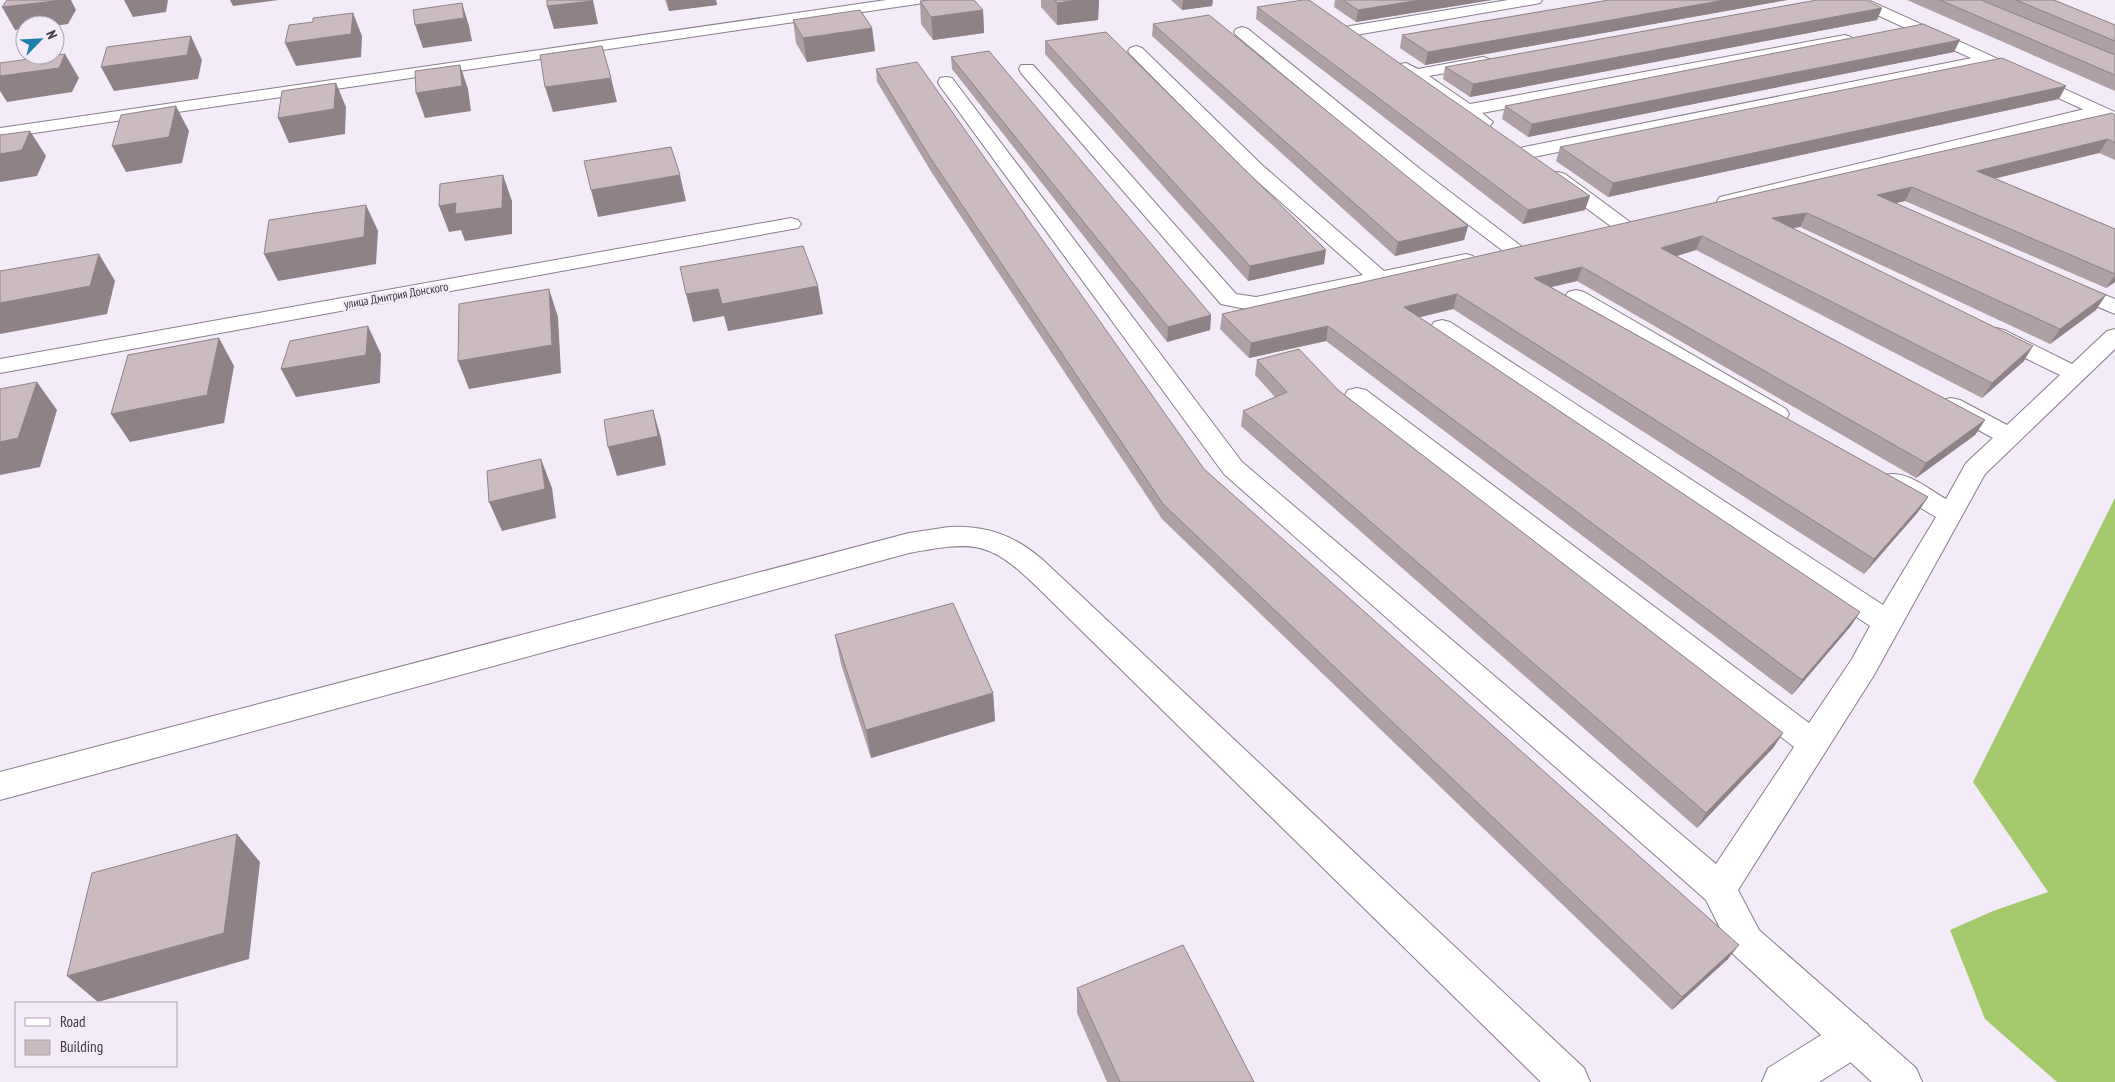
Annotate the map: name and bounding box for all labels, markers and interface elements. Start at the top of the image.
north arrow [15,15,65,65]
text: N [42,28,62,42]
street label: улица Дмитрия Донского [343,278,449,312]
legend [15,1002,178,1067]
text: Road [60,1012,86,1031]
text: Building [60,1037,103,1056]

